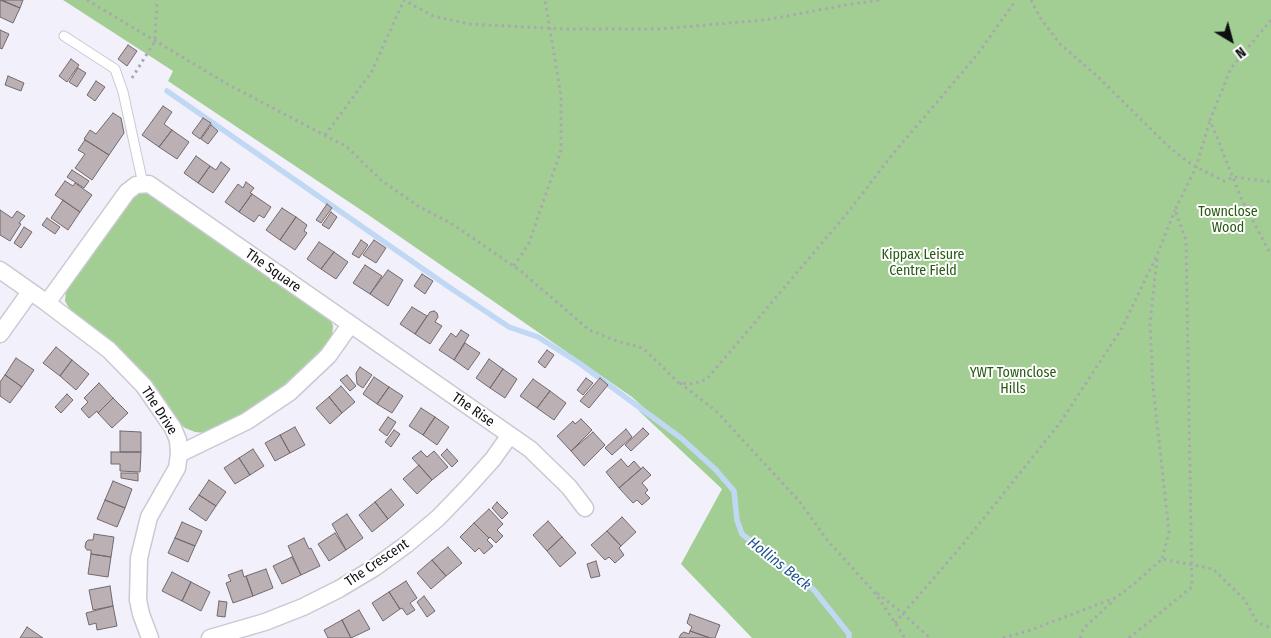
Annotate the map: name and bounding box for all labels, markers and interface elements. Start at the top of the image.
north arrow [1206,15,1256,65]
text: N [1232,43,1249,62]
park label: Townclose Wood [1198,204,1258,236]
street label: The Square [242,246,304,296]
park label: Kippax Leisure Centre Field [881,247,965,280]
park label: YWT Townclose Hills [970,365,1056,398]
street label: The Drive [137,384,181,438]
street label: The Rise [448,389,498,431]
water label: Hollins Beck [744,534,814,594]
street label: The Crescent [342,536,412,590]

